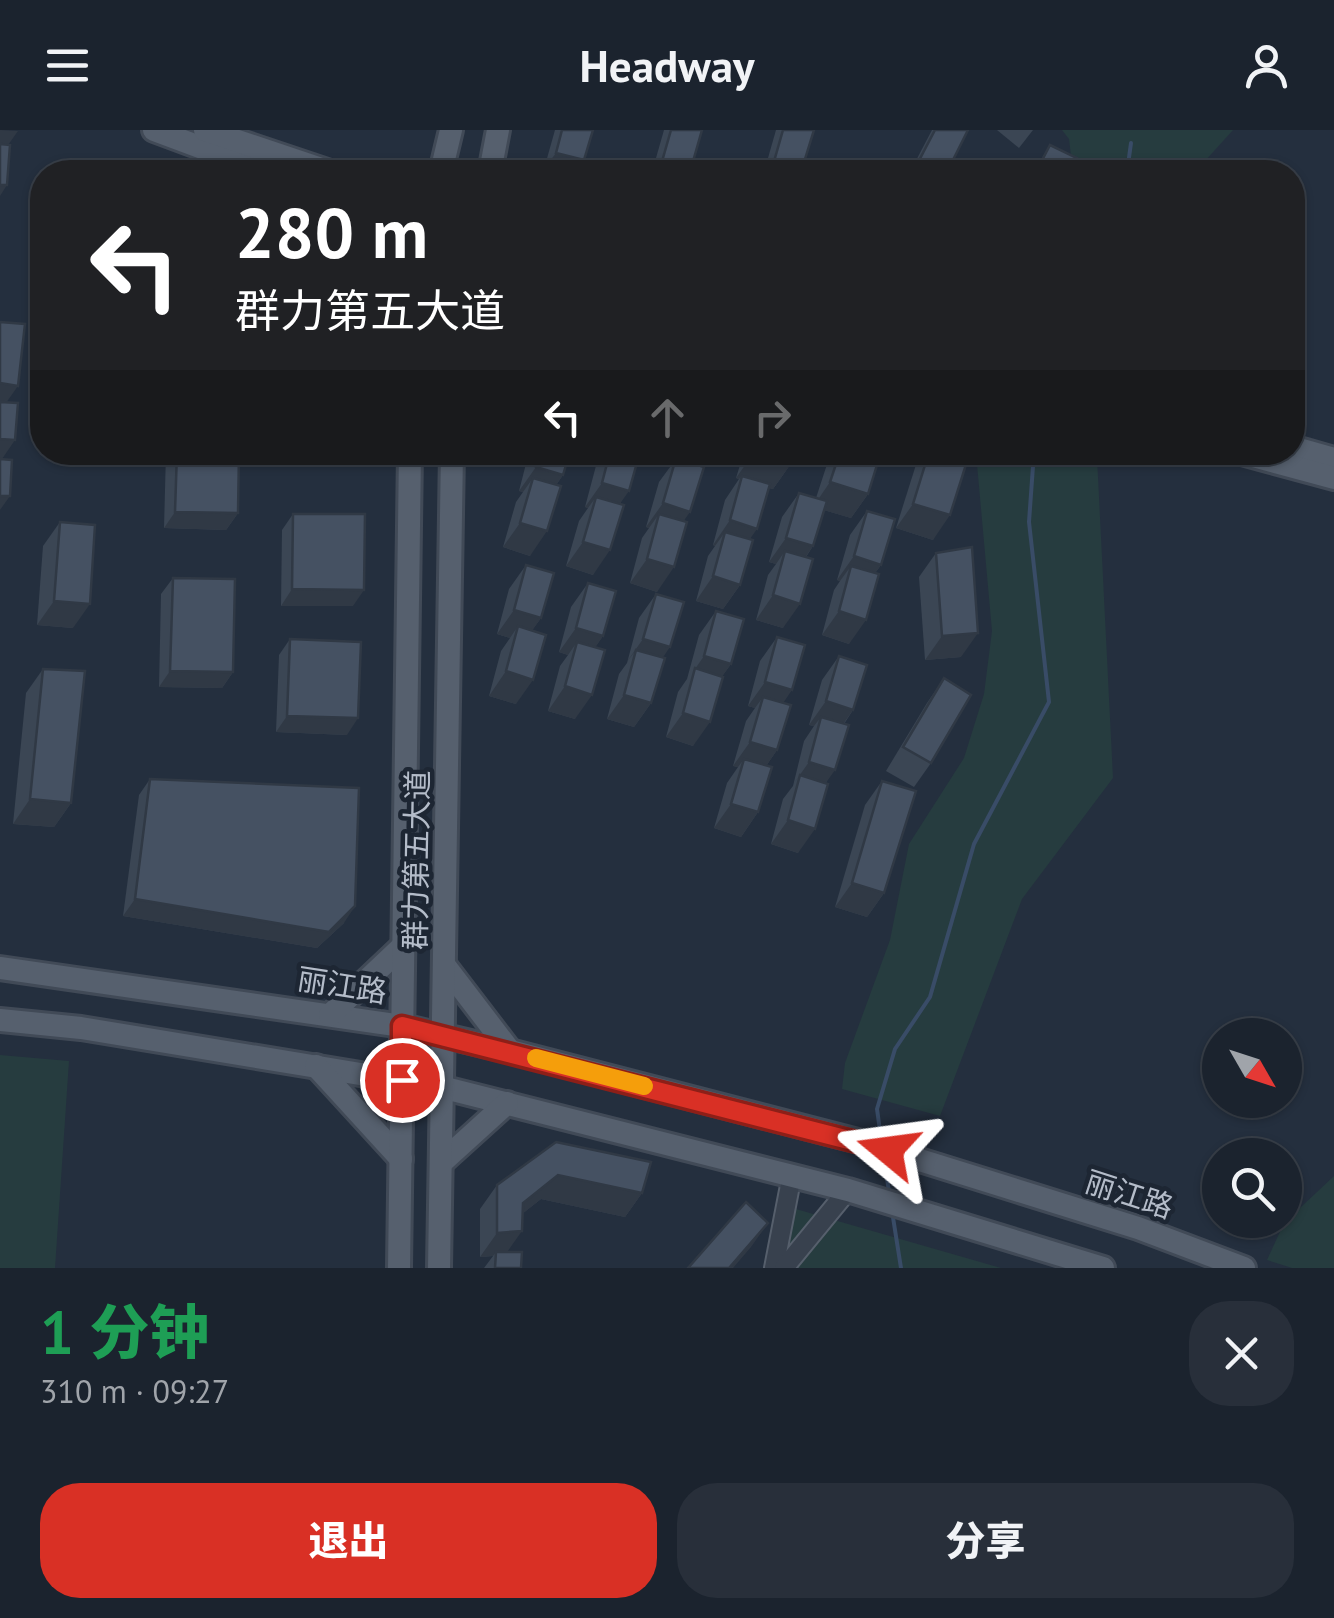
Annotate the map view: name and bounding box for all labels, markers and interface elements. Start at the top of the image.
text: Headway [579,36,755,94]
icon: menu [40,38,95,93]
icon: person [1239,38,1294,93]
text: 280 m [235,187,428,277]
icon: left [70,200,200,330]
text: 群力第五大道 [235,281,505,339]
icon: left [535,390,590,445]
icon: ahead [640,390,695,445]
icon: right [745,390,800,445]
street label: 群力第五大道 [394,770,437,950]
street label: 丽江路 [295,958,390,1011]
north arrow [1202,1018,1302,1118]
map controls [1202,1018,1302,1238]
pin [360,1038,445,1123]
icon: arrive [375,1053,430,1108]
position arrow [836,1098,940,1202]
button: search [1202,1138,1302,1238]
street label: 丽江路 [1081,1161,1178,1226]
text: 1 分钟 [40,1293,209,1371]
button: close [1189,1301,1294,1406]
text: 310 m · 09:27 [40,1370,229,1412]
button: 退出 [40,1483,657,1598]
button: 分享 [677,1483,1294,1598]

